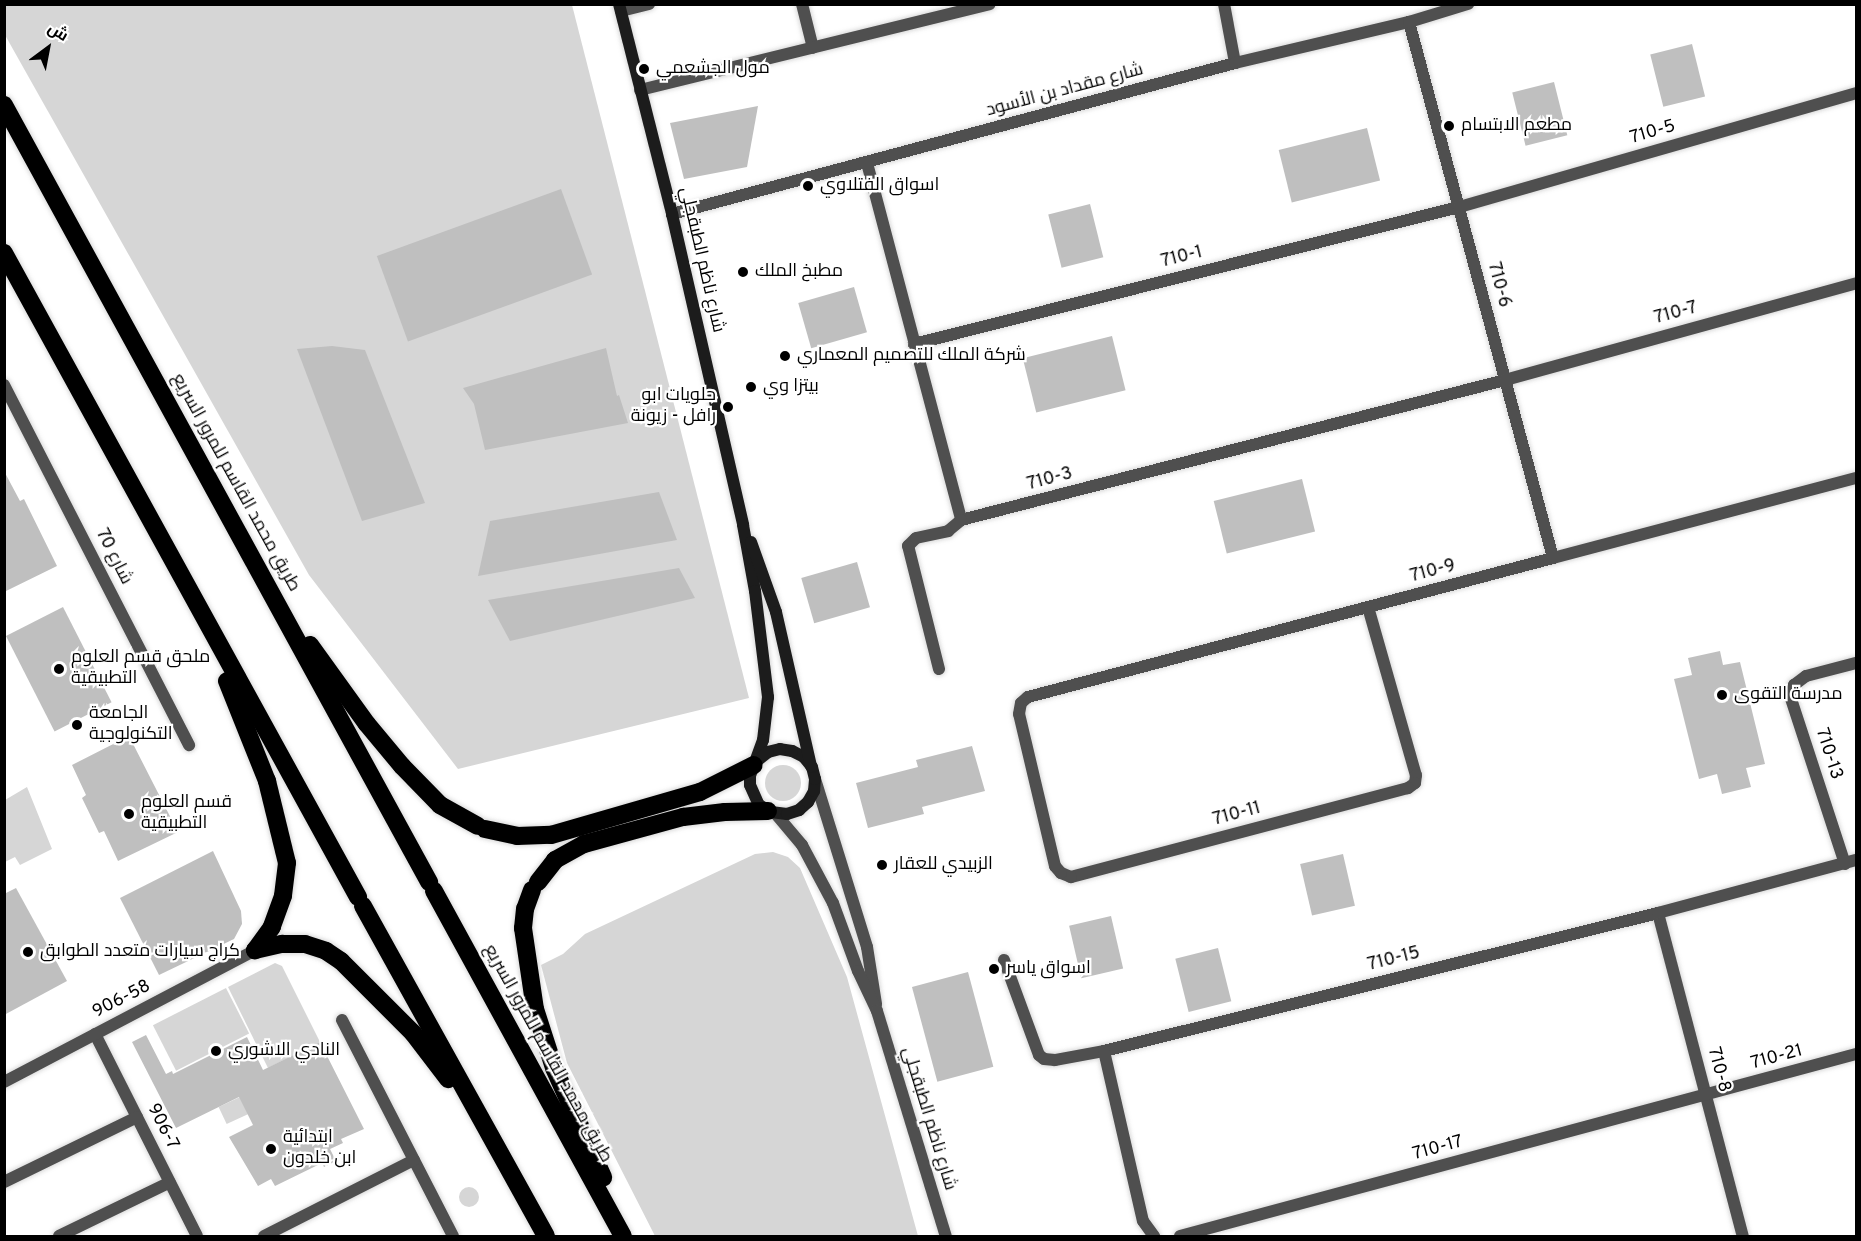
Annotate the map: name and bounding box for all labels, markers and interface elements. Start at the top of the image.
north arrow [18,18,78,78]
text: ش [44,19,72,47]
place label: مول الجشعمي [656,58,770,80]
street label: شارع مقداد بن الأسود [984,60,1146,122]
marker: مول الجشعمي [637,62,651,76]
place label: مطعم الابتسام [1461,115,1572,137]
street label: 710-5 [1628,116,1678,150]
marker: مطعم الابتسام [1442,119,1456,133]
place label: اسواق الفتلاوي [820,175,939,197]
marker: اسواق الفتلاوي [801,179,815,193]
street label: شارع ناظم الطبقجلي [674,185,728,335]
street label: 710-1 [1159,242,1205,274]
street label: 710-6 [1482,260,1514,310]
place label: مطبخ الملك [755,261,843,283]
marker: مطبخ الملك [736,265,750,279]
street label: 710-7 [1652,298,1700,330]
place label: شركة الملك للتصميم المعماري [797,345,1026,367]
marker: شركة الملك للتصميم المعماري [778,349,792,363]
street label: طريق محمد القاسم للمرور السريع [166,370,304,596]
place label: بيتزا وي [763,376,819,398]
marker: بيتزا وي [744,380,758,394]
place label: حلويات ابو رافل - زيونة [631,386,716,428]
marker: حلويات ابو رافل - زيونة [721,400,735,414]
street label: 710-3 [1025,464,1075,496]
street label: شارع 70 [90,526,136,588]
street label: 710-9 [1408,556,1458,588]
place label: ملحق قسم العلوم التطبيقية [71,648,210,690]
marker: ملحق قسم العلوم التطبيقية [52,662,66,676]
place label: مدرسة التقوى [1734,684,1843,706]
marker: مدرسة التقوى [1715,688,1729,702]
place label: الجامعة التكنولوجية [89,704,173,746]
marker: الجامعة التكنولوجية [70,718,84,732]
street label: 710-13 [1810,726,1846,782]
place label: قسم العلوم التطبيقية [141,793,232,836]
street label: 710-11 [1211,798,1263,832]
marker: قسم العلوم التطبيقية [122,807,136,821]
place label: الزبيدي للعقار [894,854,993,876]
marker: الزبيدي للعقار [875,858,889,872]
place label: كراج سيارات متعدد الطوابق [40,941,240,963]
street label: طريق محمد القاسم للمرور السريع [478,941,616,1167]
street label: 710-15 [1366,943,1422,977]
marker: كراج سيارات متعدد الطوابق [21,945,35,959]
place label: اسواق ياسر [1006,958,1091,980]
marker: اسواق ياسر [987,962,1001,976]
street label: 906-58 [89,976,155,1024]
place label: النادي الاشوري [228,1040,340,1062]
street label: 710-21 [1749,1041,1805,1075]
marker: النادي الاشوري [209,1044,223,1058]
street label: شارع ناظم الطبقجلي [896,1045,960,1193]
street label: 710-8 [1702,1045,1734,1095]
street label: 906-7 [141,1100,183,1154]
place label: ابتدائية ابن خلدون [283,1128,356,1170]
street label: 710-17 [1410,1132,1466,1166]
marker: ابتدائية ابن خلدون [264,1142,278,1156]

